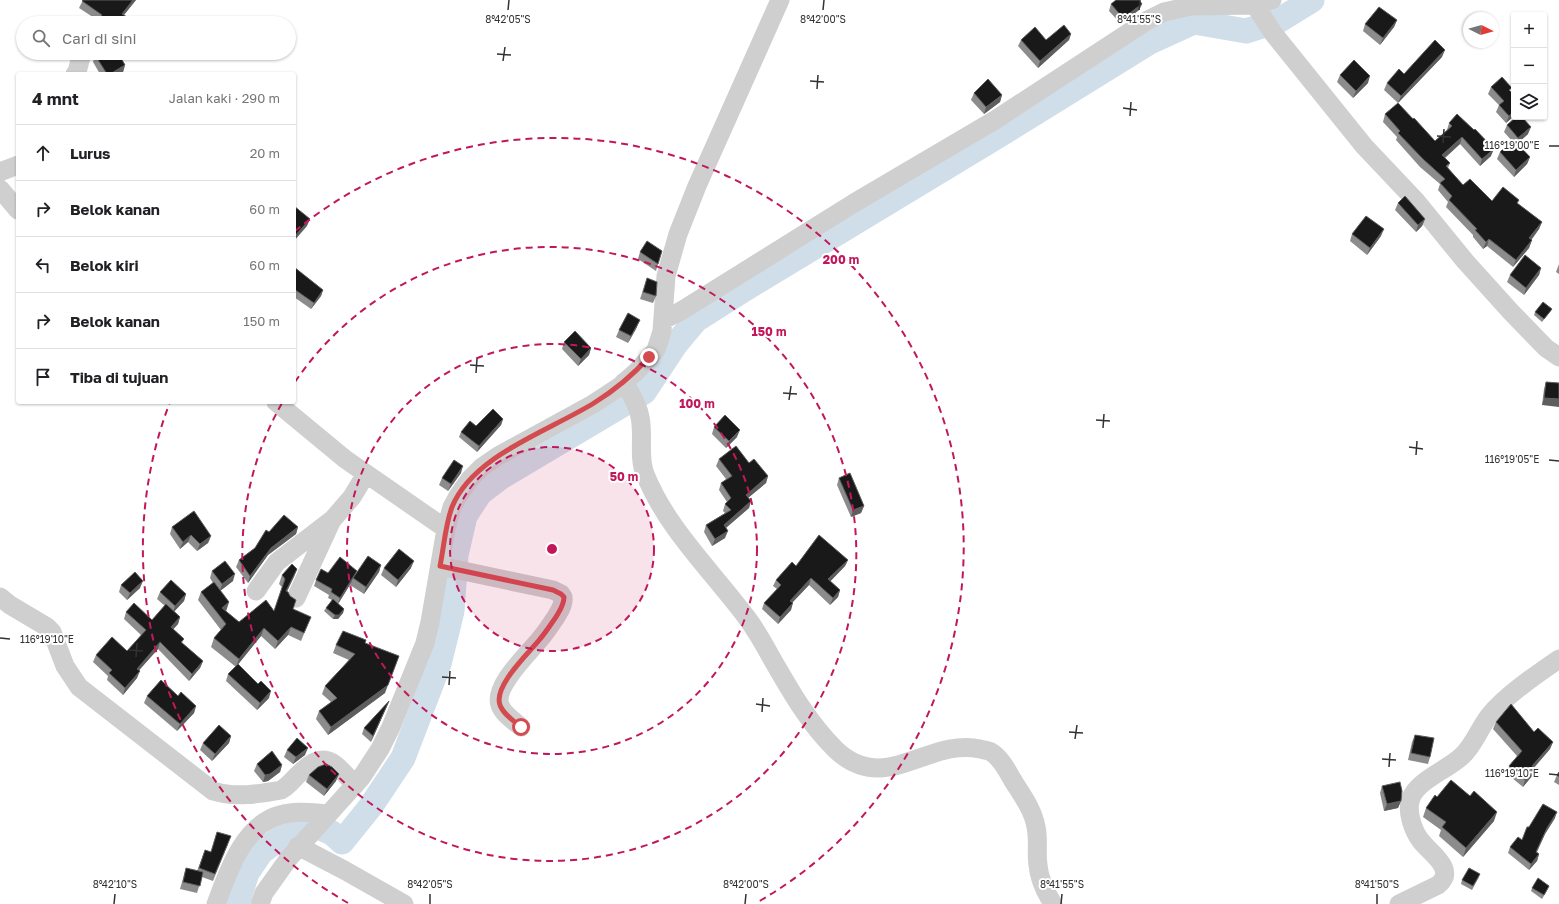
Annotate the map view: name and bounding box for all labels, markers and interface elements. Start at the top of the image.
north arrow [1463,12,1499,48]
map controls [1511,12,1547,120]
button: + [1511,12,1547,48]
text: 8°42'05"S [485,13,531,25]
text: 8°42'00"S [800,13,846,25]
text: 8°41'55"S [1117,13,1161,25]
search box [16,16,296,60]
icon: search [30,27,52,49]
text: Cari di sini [62,29,137,47]
button: − [1511,48,1547,84]
button: layers [1511,84,1547,120]
text: 4 mnt [32,88,79,109]
text: Jalan kaki · 290 m [169,90,280,106]
text: 116°19'00"E [1484,139,1540,151]
icon: ahead [32,142,54,164]
text: Lurus [70,144,111,162]
text: 20 m [250,145,280,161]
icon: right [32,198,54,220]
text: Belok kanan [70,200,160,218]
text: 60 m [249,201,280,217]
text: 200 m [823,252,859,267]
icon: left [32,254,54,276]
text: Belok kiri [70,256,139,274]
text: 60 m [249,257,280,273]
icon: right [32,310,54,332]
text: Belok kanan [70,312,160,330]
text: 150 m [243,313,280,329]
text: 150 m [752,324,786,339]
route end [640,348,658,366]
icon: arrive [32,366,54,388]
text: Tiba di tujuan [70,368,168,386]
text: 100 m [679,396,715,411]
text: 116°19'05"E [1485,453,1539,465]
text: 50 m [610,469,638,484]
centre of rings [545,542,559,556]
text: 116°19'10"E [20,633,74,645]
route start [512,718,530,736]
text: 116°19'10"E [1485,767,1539,779]
text: 8°42'10"S [93,878,137,890]
text: 8°42'05"S [407,878,453,890]
text: 8°42'00"S [723,878,769,890]
text: 8°41'55"S [1040,878,1084,890]
text: 8°41'50"S [1355,878,1399,890]

